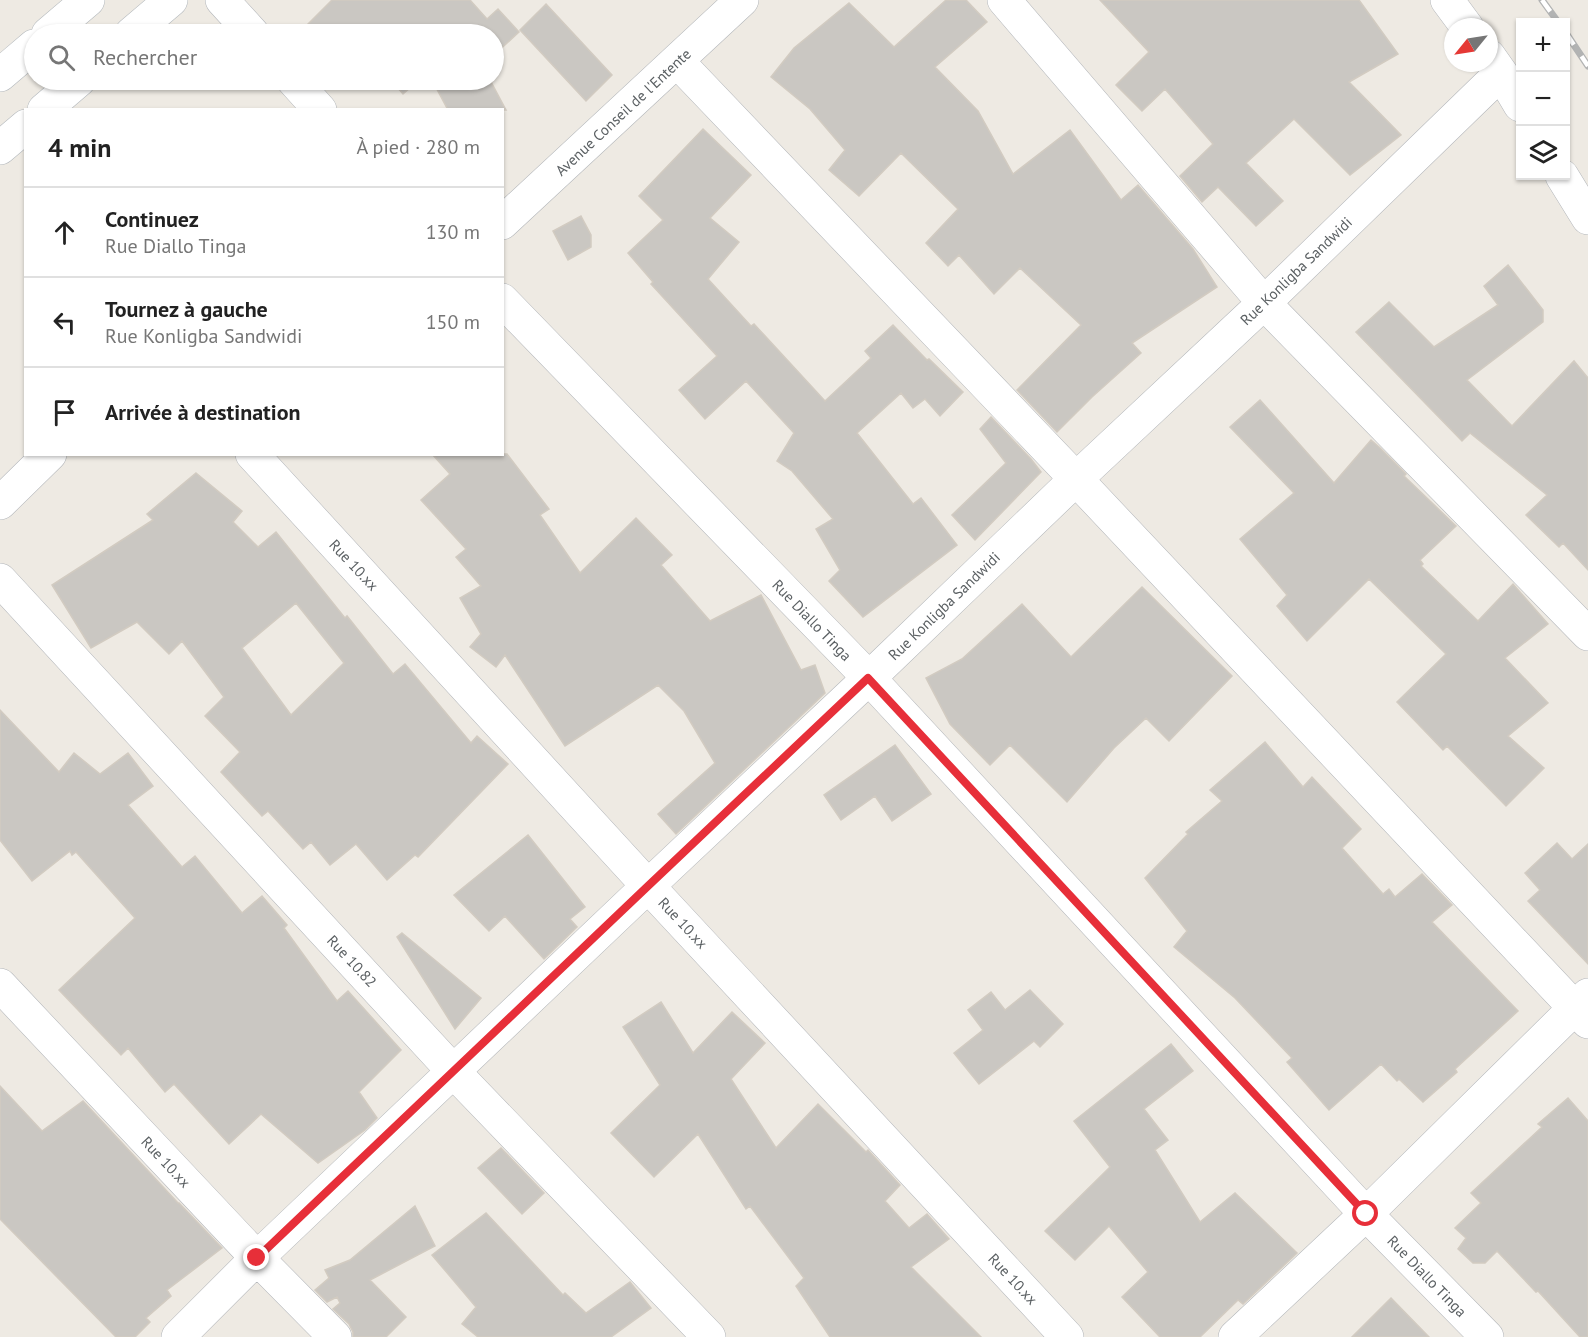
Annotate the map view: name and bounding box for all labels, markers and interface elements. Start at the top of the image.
north arrow [1444,18,1498,72]
map controls [1516,18,1570,180]
button: + [1516,18,1570,72]
search box [24,24,504,90]
icon: search [45,41,78,74]
text: Rechercher [93,43,197,71]
street label: Avenue Conseil de l'Entente [551,44,695,180]
button: − [1516,72,1570,126]
button: layers [1516,126,1570,180]
text: 4 min [48,131,111,164]
text: À pied · 280 m [356,134,480,160]
text: Continuez [105,205,199,233]
street label: Rue Konligba Sandwidi [1236,213,1356,329]
icon: ahead [48,216,81,249]
text: 130 m [426,219,480,245]
text: Rue Diallo Tinga [105,233,247,259]
text: Tournez à gauche [105,295,268,323]
icon: left [48,306,81,339]
text: 150 m [426,309,480,335]
text: Rue Konligba Sandwidi [105,323,302,349]
icon: arrive [48,396,81,429]
text: Arrivée à destination [105,398,301,426]
street label: Rue 10.xx [325,535,383,595]
street label: Rue Konligba Sandwidi [884,548,1004,664]
street label: Rue Diallo Tinga [768,575,856,665]
street label: Rue 10.xx [654,893,712,953]
street label: Rue 10.82 [323,931,381,991]
street label: Rue 10.xx [137,1132,195,1192]
route start [1352,1200,1378,1226]
street label: Rue Diallo Tinga [1383,1231,1471,1321]
route end [243,1244,269,1270]
street label: Rue 10.xx [984,1249,1042,1309]

